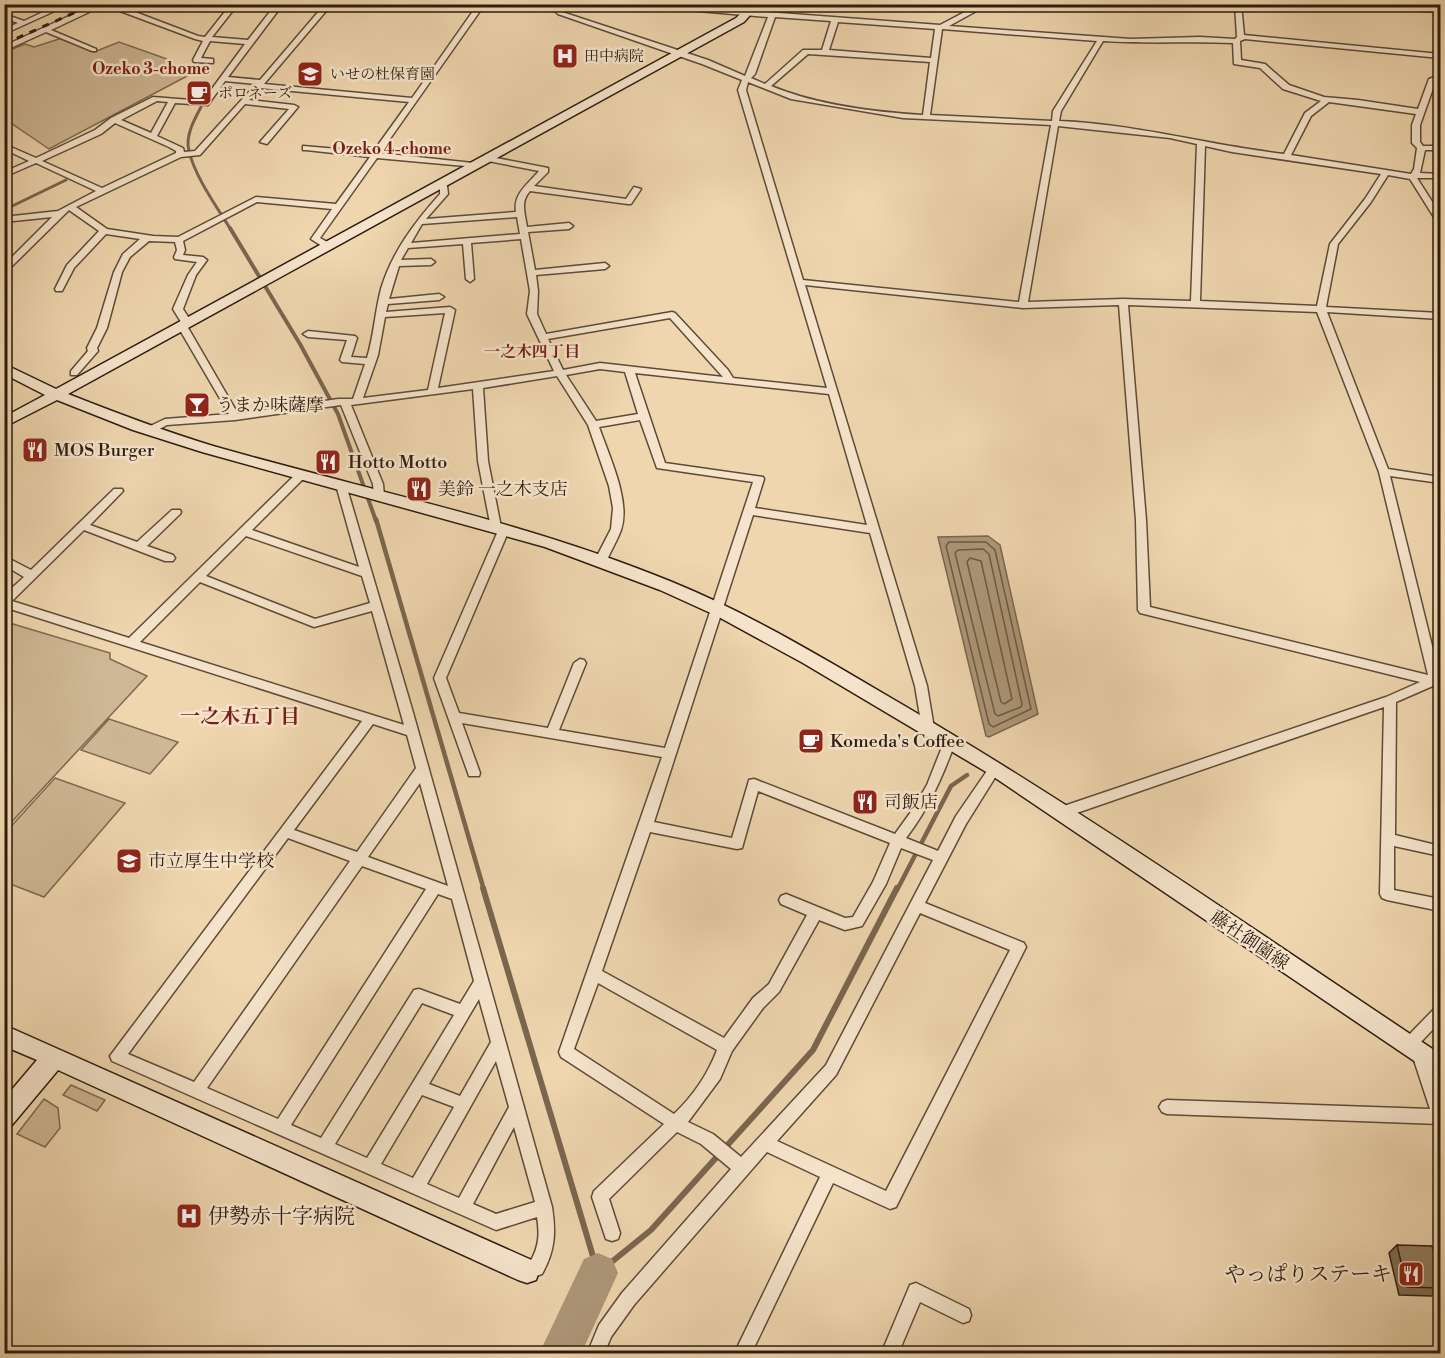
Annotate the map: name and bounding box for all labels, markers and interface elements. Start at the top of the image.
hospital icon: 田中病院 [550,41,580,71]
place label: 田中病院 [584,47,644,66]
district label: Ozeko 3-chome [92,59,210,79]
school or university icon: いせの杜保育園 [295,59,325,89]
place label: いせの杜保育園 [330,65,435,84]
cafe icon: ポロネーズ [184,78,214,108]
place label: ポロネーズ [218,84,292,103]
district label: Ozeko 4-chome [333,139,452,159]
district label: 一之木四丁目 [484,342,580,362]
bar icon: うまか味薩摩 [182,390,212,420]
place label: うまか味薩摩 [216,394,324,417]
restaurant icon: MOS Burger [20,435,50,465]
place label: MOS Burger [54,439,155,462]
restaurant icon: Hotto Motto [313,447,343,477]
place label: Hotto Motto [348,451,447,474]
restaurant icon: 美鈴 一之木支店 [404,474,434,504]
place label: 美鈴 一之木支店 [438,478,568,501]
district label: 一之木五丁目 [180,705,300,730]
cafe icon: Komeda's Coffee [796,726,826,756]
place label: Komeda's Coffee [830,730,965,753]
restaurant icon: 司飯店 [850,787,880,817]
place label: 司飯店 [884,791,938,814]
school or university icon: 市立厚生中学校 [114,846,144,876]
place label: 市立厚生中学校 [148,850,274,873]
street label: 藤社御薗線 [1206,906,1293,975]
hospital icon: 伊勢赤十字病院 [174,1201,204,1231]
place label: 伊勢赤十字病院 [208,1204,355,1230]
restaurant icon: やっぱりステーキ [1396,1259,1426,1289]
place label: やっぱりステーキ [1224,1262,1392,1288]

